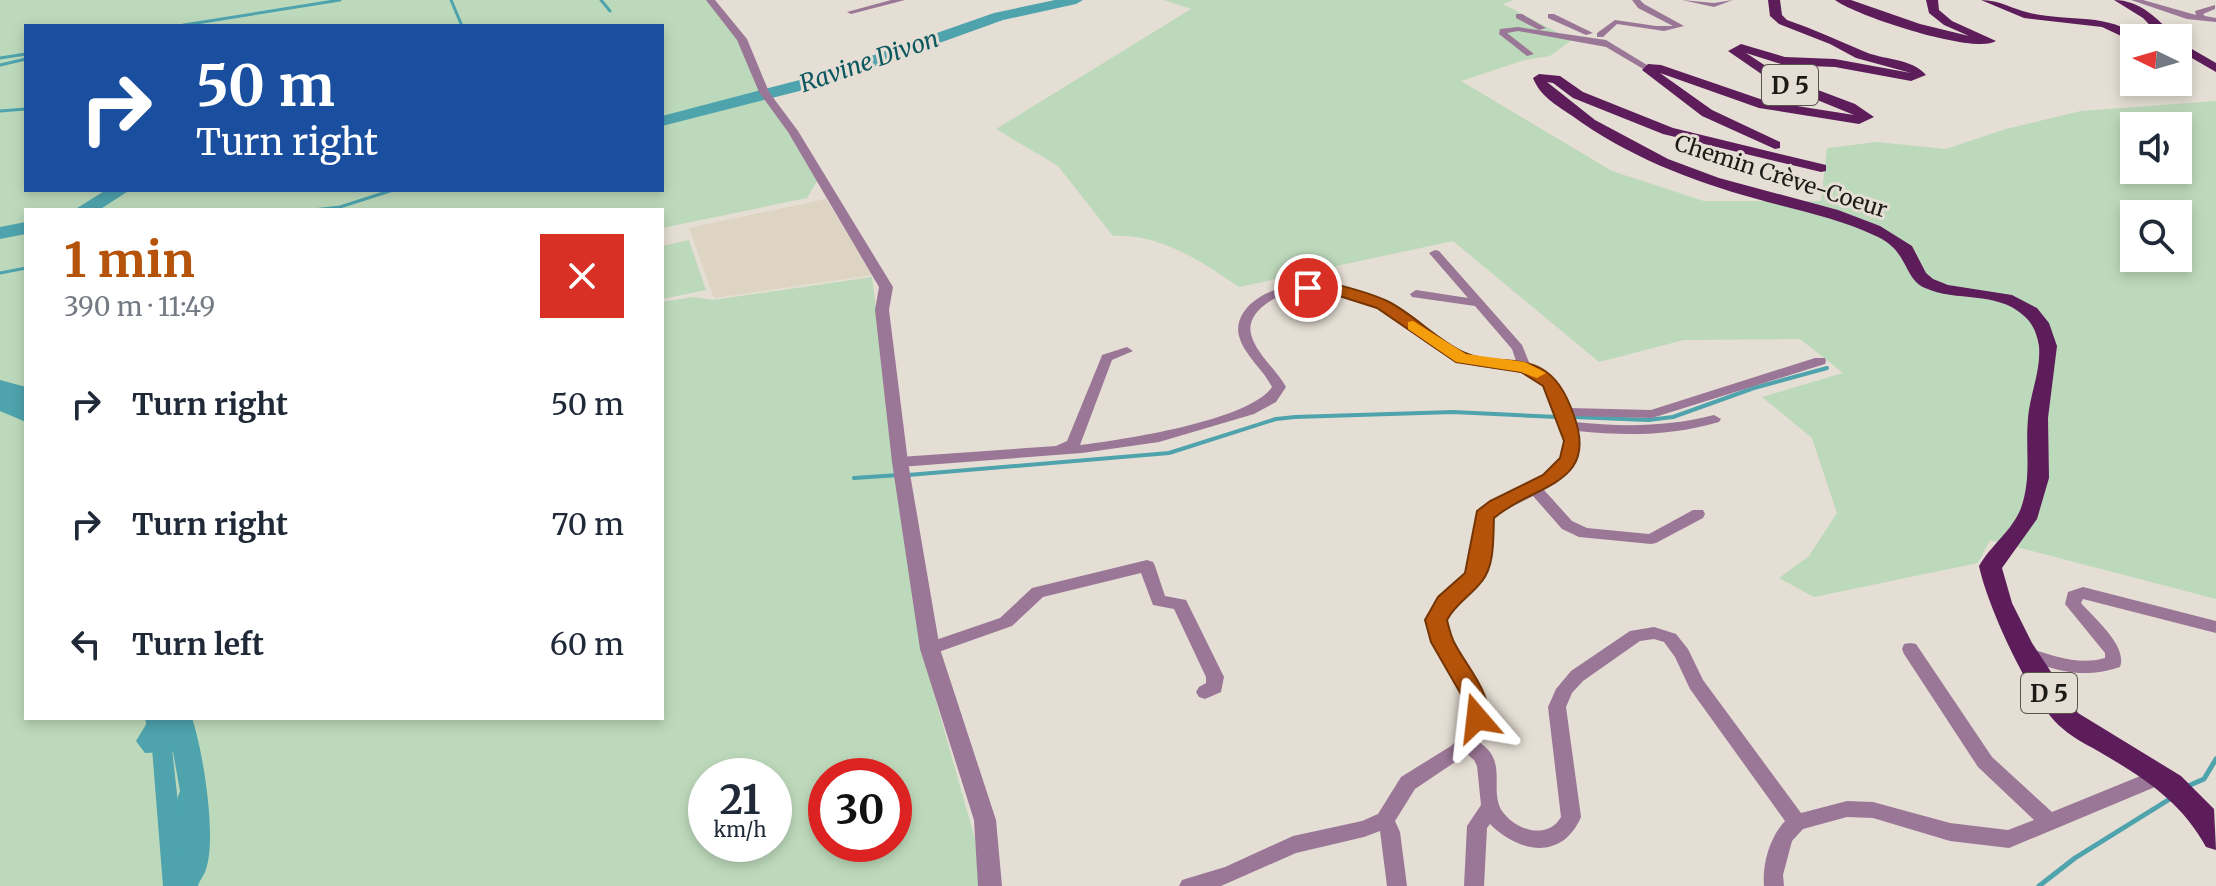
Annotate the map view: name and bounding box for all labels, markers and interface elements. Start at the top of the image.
water label: Ravine Divon [795,23,943,99]
north arrow [2120,24,2192,96]
map controls [2120,24,2192,272]
text: 50 m [196,51,335,121]
icon: right [64,56,168,160]
road number: D 5 [1762,65,1818,105]
button: sound [2120,112,2192,184]
text: Turn right [196,120,378,165]
street label: Chemin Crève-Coeur [1671,128,1891,224]
button: search [2120,200,2192,272]
text: 1 min [64,230,195,290]
button: close [540,234,624,318]
pin [1274,254,1342,322]
icon: arrive [1286,266,1330,310]
text: 390 m · 11:49 [64,290,215,323]
icon: right [64,382,108,426]
text: Turn right [132,385,288,423]
text: 50 m [551,385,624,423]
icon: right [64,502,108,546]
text: Turn right [132,505,288,543]
text: 70 m [551,505,624,543]
icon: left [64,622,108,666]
text: Turn left [132,625,264,663]
text: 60 m [550,625,624,663]
road number: D 5 [2021,673,2077,713]
position arrow [1435,676,1519,760]
speed limit sign: 30 [808,758,912,862]
text: 21 [720,775,760,825]
text: km/h [714,817,766,842]

